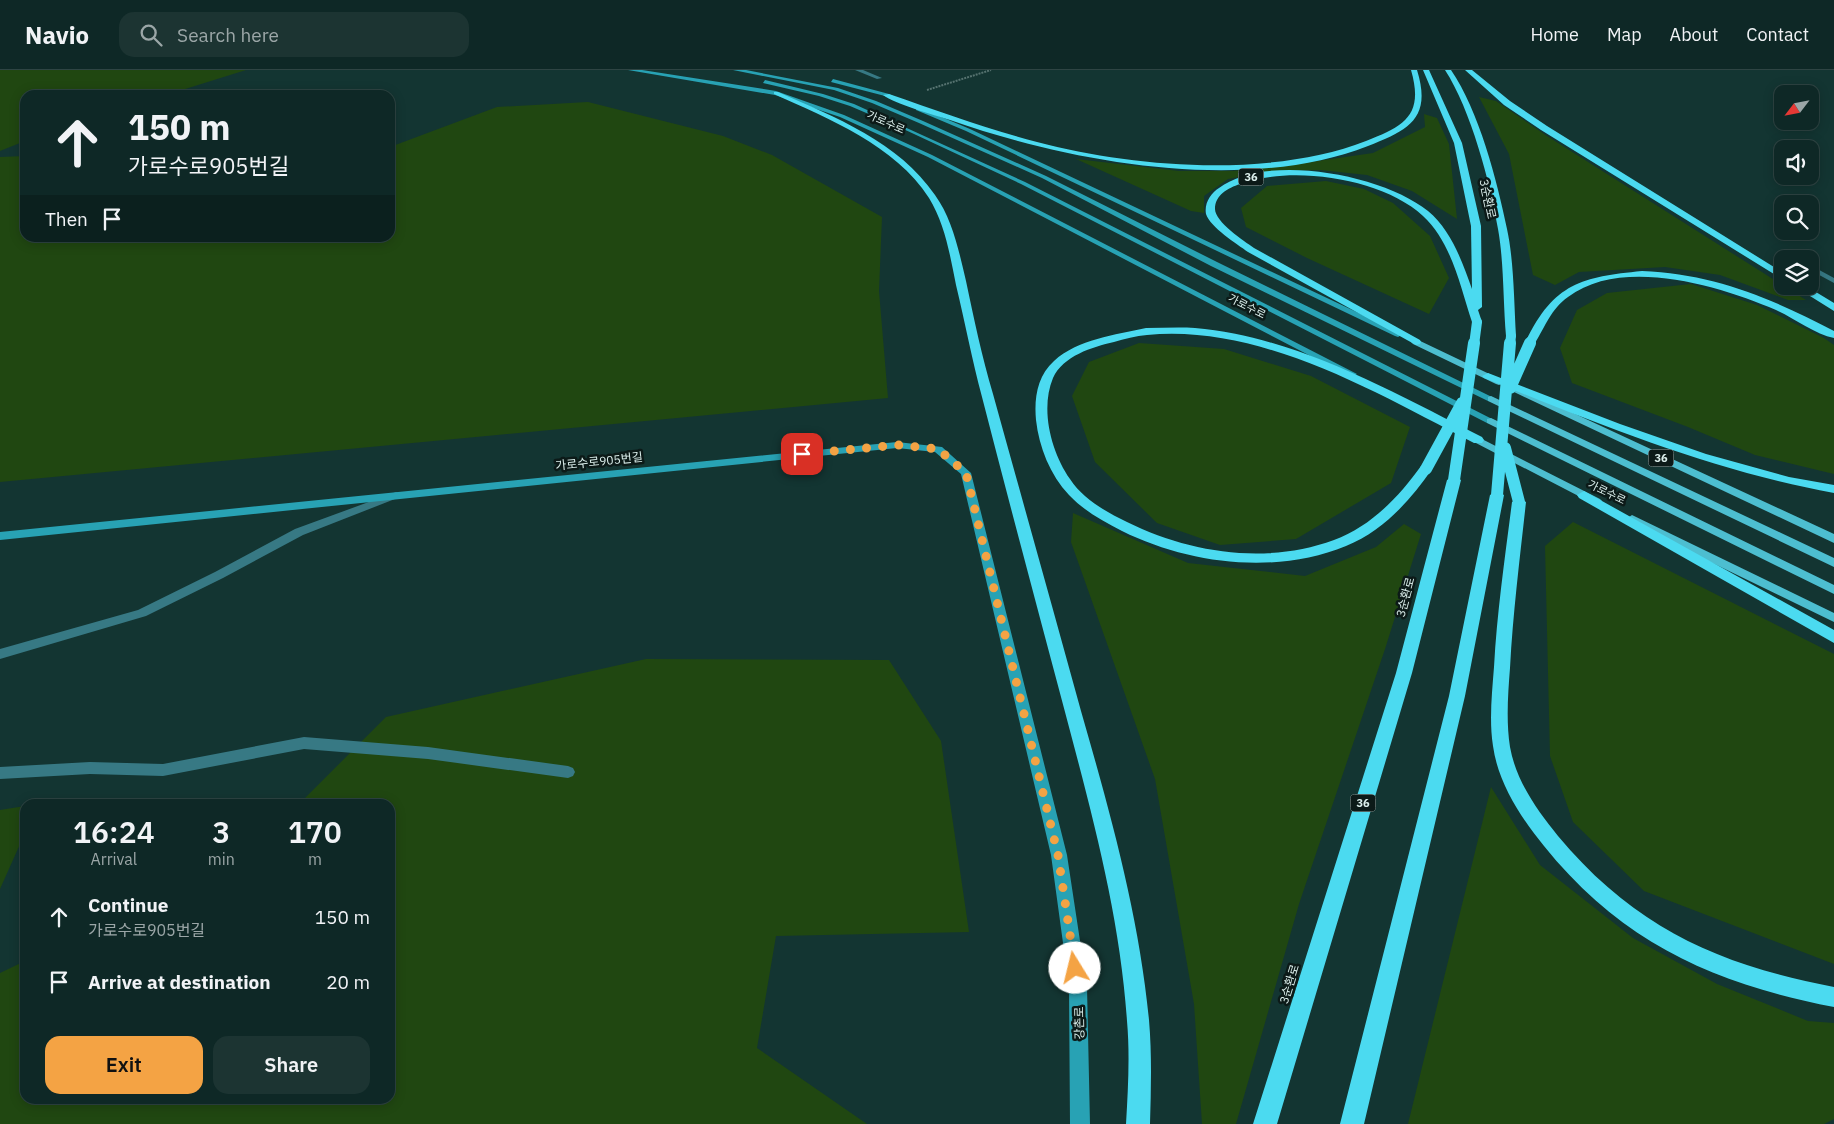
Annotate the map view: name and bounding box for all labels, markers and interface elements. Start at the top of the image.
search box [119,12,469,57]
text: Navio [25,19,89,51]
icon: search [137,21,165,49]
text: Search here [177,23,279,47]
text: Home [1531,23,1579,46]
text: Map [1607,23,1642,46]
text: About [1670,23,1718,46]
text: Contact [1746,23,1809,46]
north arrow [1774,85,1819,130]
map controls [1774,85,1819,295]
text: 150 m [128,104,231,150]
street label: 가로수로 [865,107,907,137]
icon: ahead [45,110,110,175]
button: sound [1774,140,1819,185]
text: 가로수로905번길 [128,151,289,180]
road number: 36 [1238,168,1264,185]
street label: 3순환로 [1476,178,1500,220]
button: search [1774,195,1819,240]
icon: arrive [98,205,126,233]
text: Then [45,207,88,231]
button: layers [1774,250,1819,295]
street label: 가로수로 [1226,291,1268,321]
pin [781,433,823,475]
icon: arrive [788,440,816,468]
street label: 가로수로905번길 [555,449,643,473]
road number: 36 [1648,449,1674,466]
street label: 가로수로 [1586,477,1628,507]
street label: 3순환로 [1393,576,1417,618]
road number: 36 [1350,794,1376,811]
text: 16:24 [73,812,155,851]
text: 3 [212,812,230,851]
text: 170 [288,812,342,851]
text: Arrival [91,849,137,869]
text: min [208,849,235,869]
text: m [308,849,322,869]
text: Continue [88,893,168,917]
icon: ahead [45,903,73,931]
text: 150 m [315,905,370,929]
text: 가로수로905번길 [88,920,205,940]
position arrow [1048,941,1100,993]
street label: 3순환로 [1276,963,1302,1005]
icon: arrive [45,968,73,996]
text: Arrive at destination [88,970,271,994]
text: 20 m [326,970,370,994]
street label: 강촌로 [1071,1006,1087,1040]
button: Exit [45,1036,203,1094]
button: Share [213,1036,370,1094]

